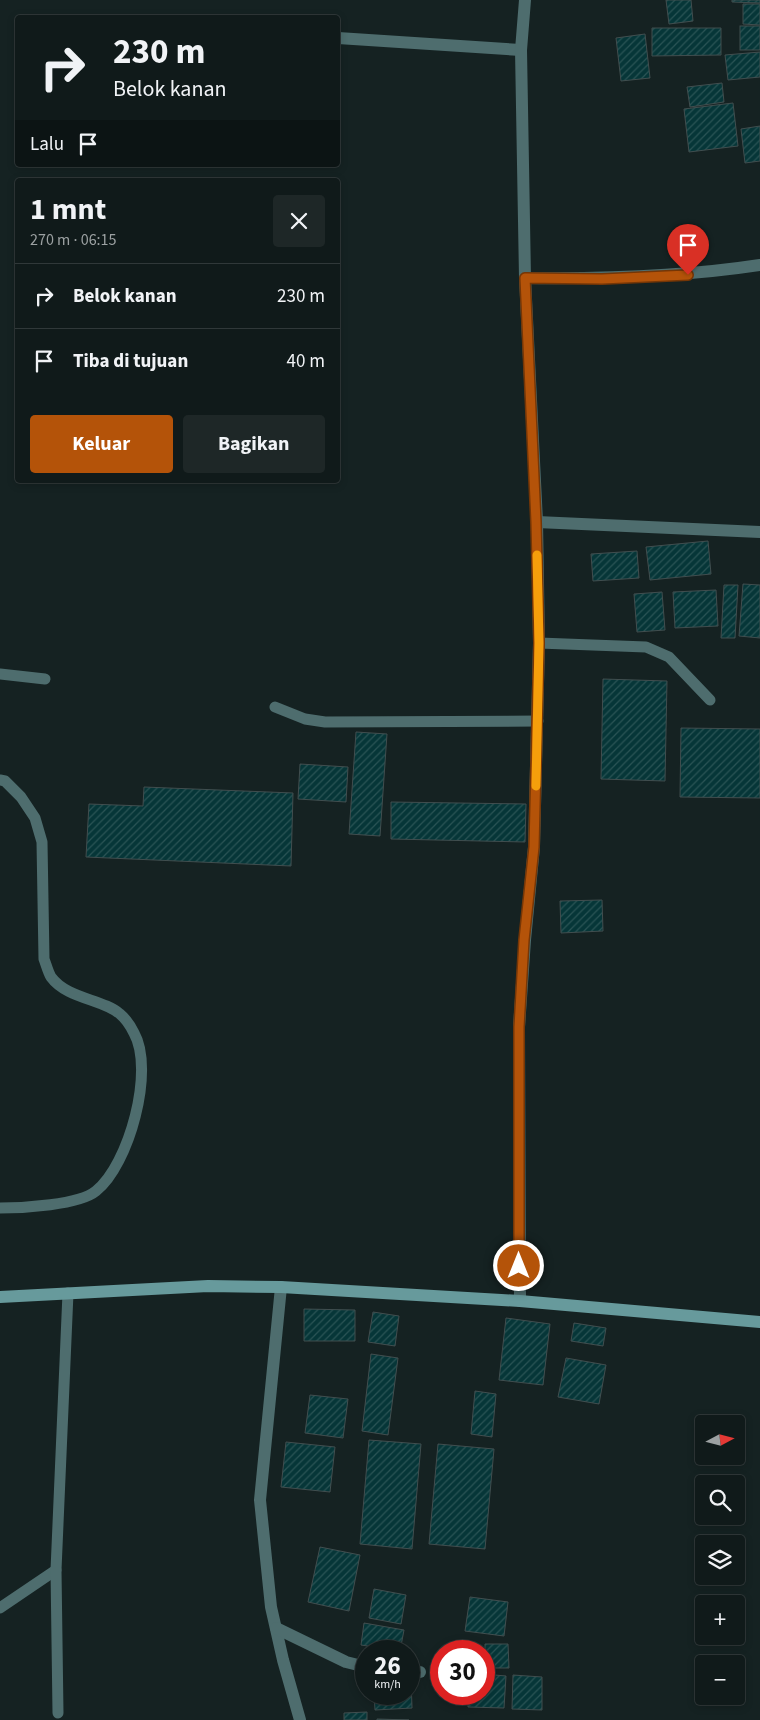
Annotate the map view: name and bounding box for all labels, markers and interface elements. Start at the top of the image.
text: 230 m [113,27,205,77]
icon: right [30,35,95,100]
text: Belok kanan [113,73,227,105]
icon: arrive [74,130,102,158]
text: Lalu [30,131,64,158]
text: 1 mnt [30,188,106,231]
button: close [273,195,325,247]
pin [667,224,709,275]
text: 270 m · 06:15 [30,229,117,251]
icon: arrive [674,231,702,259]
icon: right [30,282,58,310]
text: Belok kanan [73,283,177,310]
text: 230 m [277,283,325,310]
icon: arrive [30,347,58,375]
text: Tiba di tujuan [73,348,188,375]
text: 40 m [287,348,325,375]
button: Keluar [30,415,173,473]
button: Bagikan [183,415,325,473]
position arrow [492,1239,544,1291]
north arrow [695,1415,745,1465]
map controls [695,1415,745,1705]
button: search [695,1475,745,1525]
button: layers [695,1535,745,1585]
button: + [695,1595,745,1645]
speed limit sign: 30 [430,1640,495,1705]
text: 26 [374,1648,401,1684]
button: − [695,1655,745,1705]
text: km/h [374,1676,401,1693]

